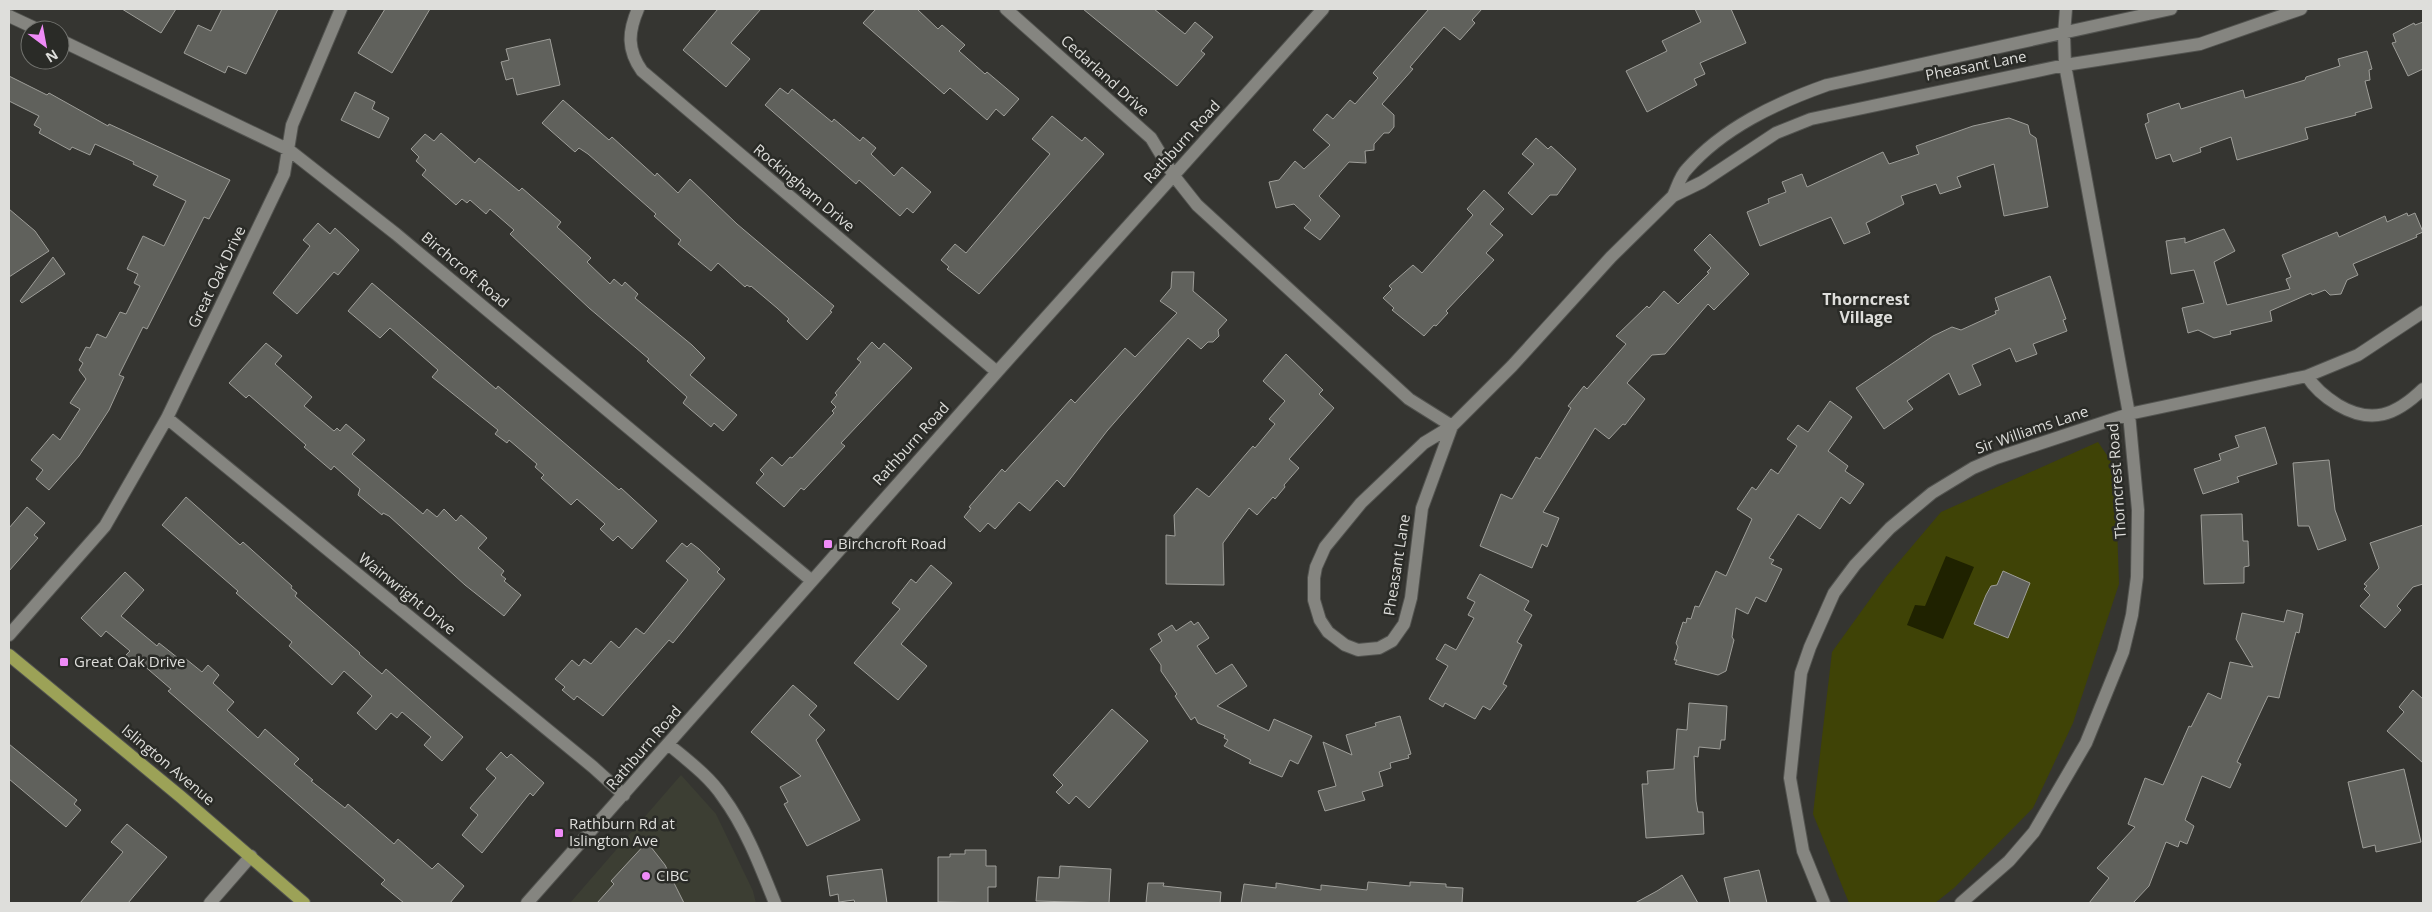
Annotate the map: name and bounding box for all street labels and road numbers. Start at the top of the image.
street label: Cedarland Drive [1057,30,1154,120]
street label: Pheasant Lane [1923,45,2028,85]
street label: Rathburn Road [1139,95,1224,187]
street label: Rockingham Drive [750,139,860,236]
street label: Great Oak Drive [183,222,250,331]
street label: Birchcroft Road [418,227,514,312]
street label: Rathburn Road [868,397,953,489]
street label: Sir Williams Lane [1973,400,2091,458]
street label: Thorncrest Road [2102,423,2130,540]
street label: Pheasant Lane [1378,513,1414,617]
street label: Wainwright Drive [355,548,461,639]
street label: Rathburn Road [601,701,685,794]
street label: Islington Avenue [118,719,219,809]

